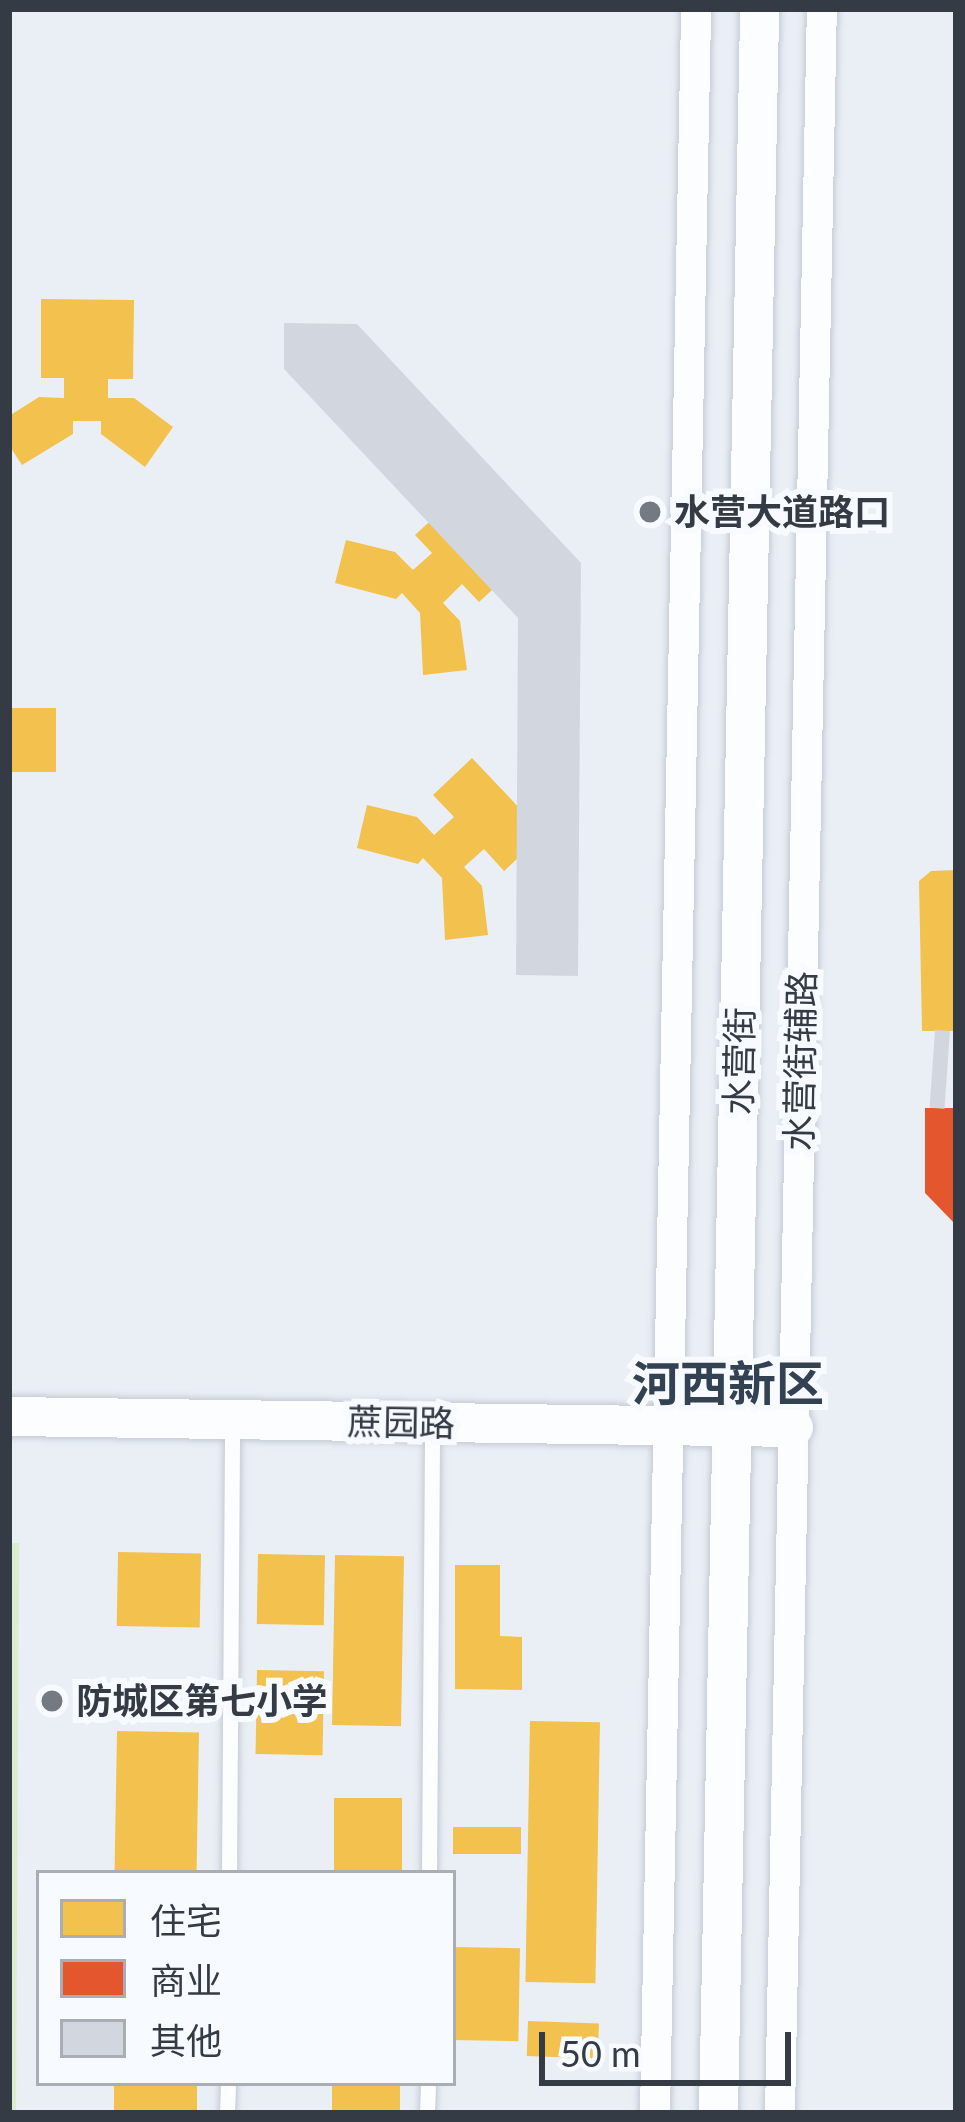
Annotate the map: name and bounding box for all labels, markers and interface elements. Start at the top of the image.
place label: 水营大道路口 [674,490,890,534]
marker: 水营大道路口 [637,499,663,525]
street label: 水营街辅路 [777,971,823,1151]
street label: 水营街 [716,1007,762,1115]
district label: 河西新区 [632,1354,824,1412]
street label: 蔗园路 [347,1399,455,1445]
place label: 防城区第七小学 [76,1679,328,1723]
marker: 防城区第七小学 [39,1688,65,1714]
legend [36,1870,456,2086]
text: 住宅 [150,1898,222,1942]
text: 商业 [150,1958,222,2002]
scale bar [545,2008,797,2082]
text: 其他 [150,2018,222,2062]
text: 50 m [560,2031,641,2075]

